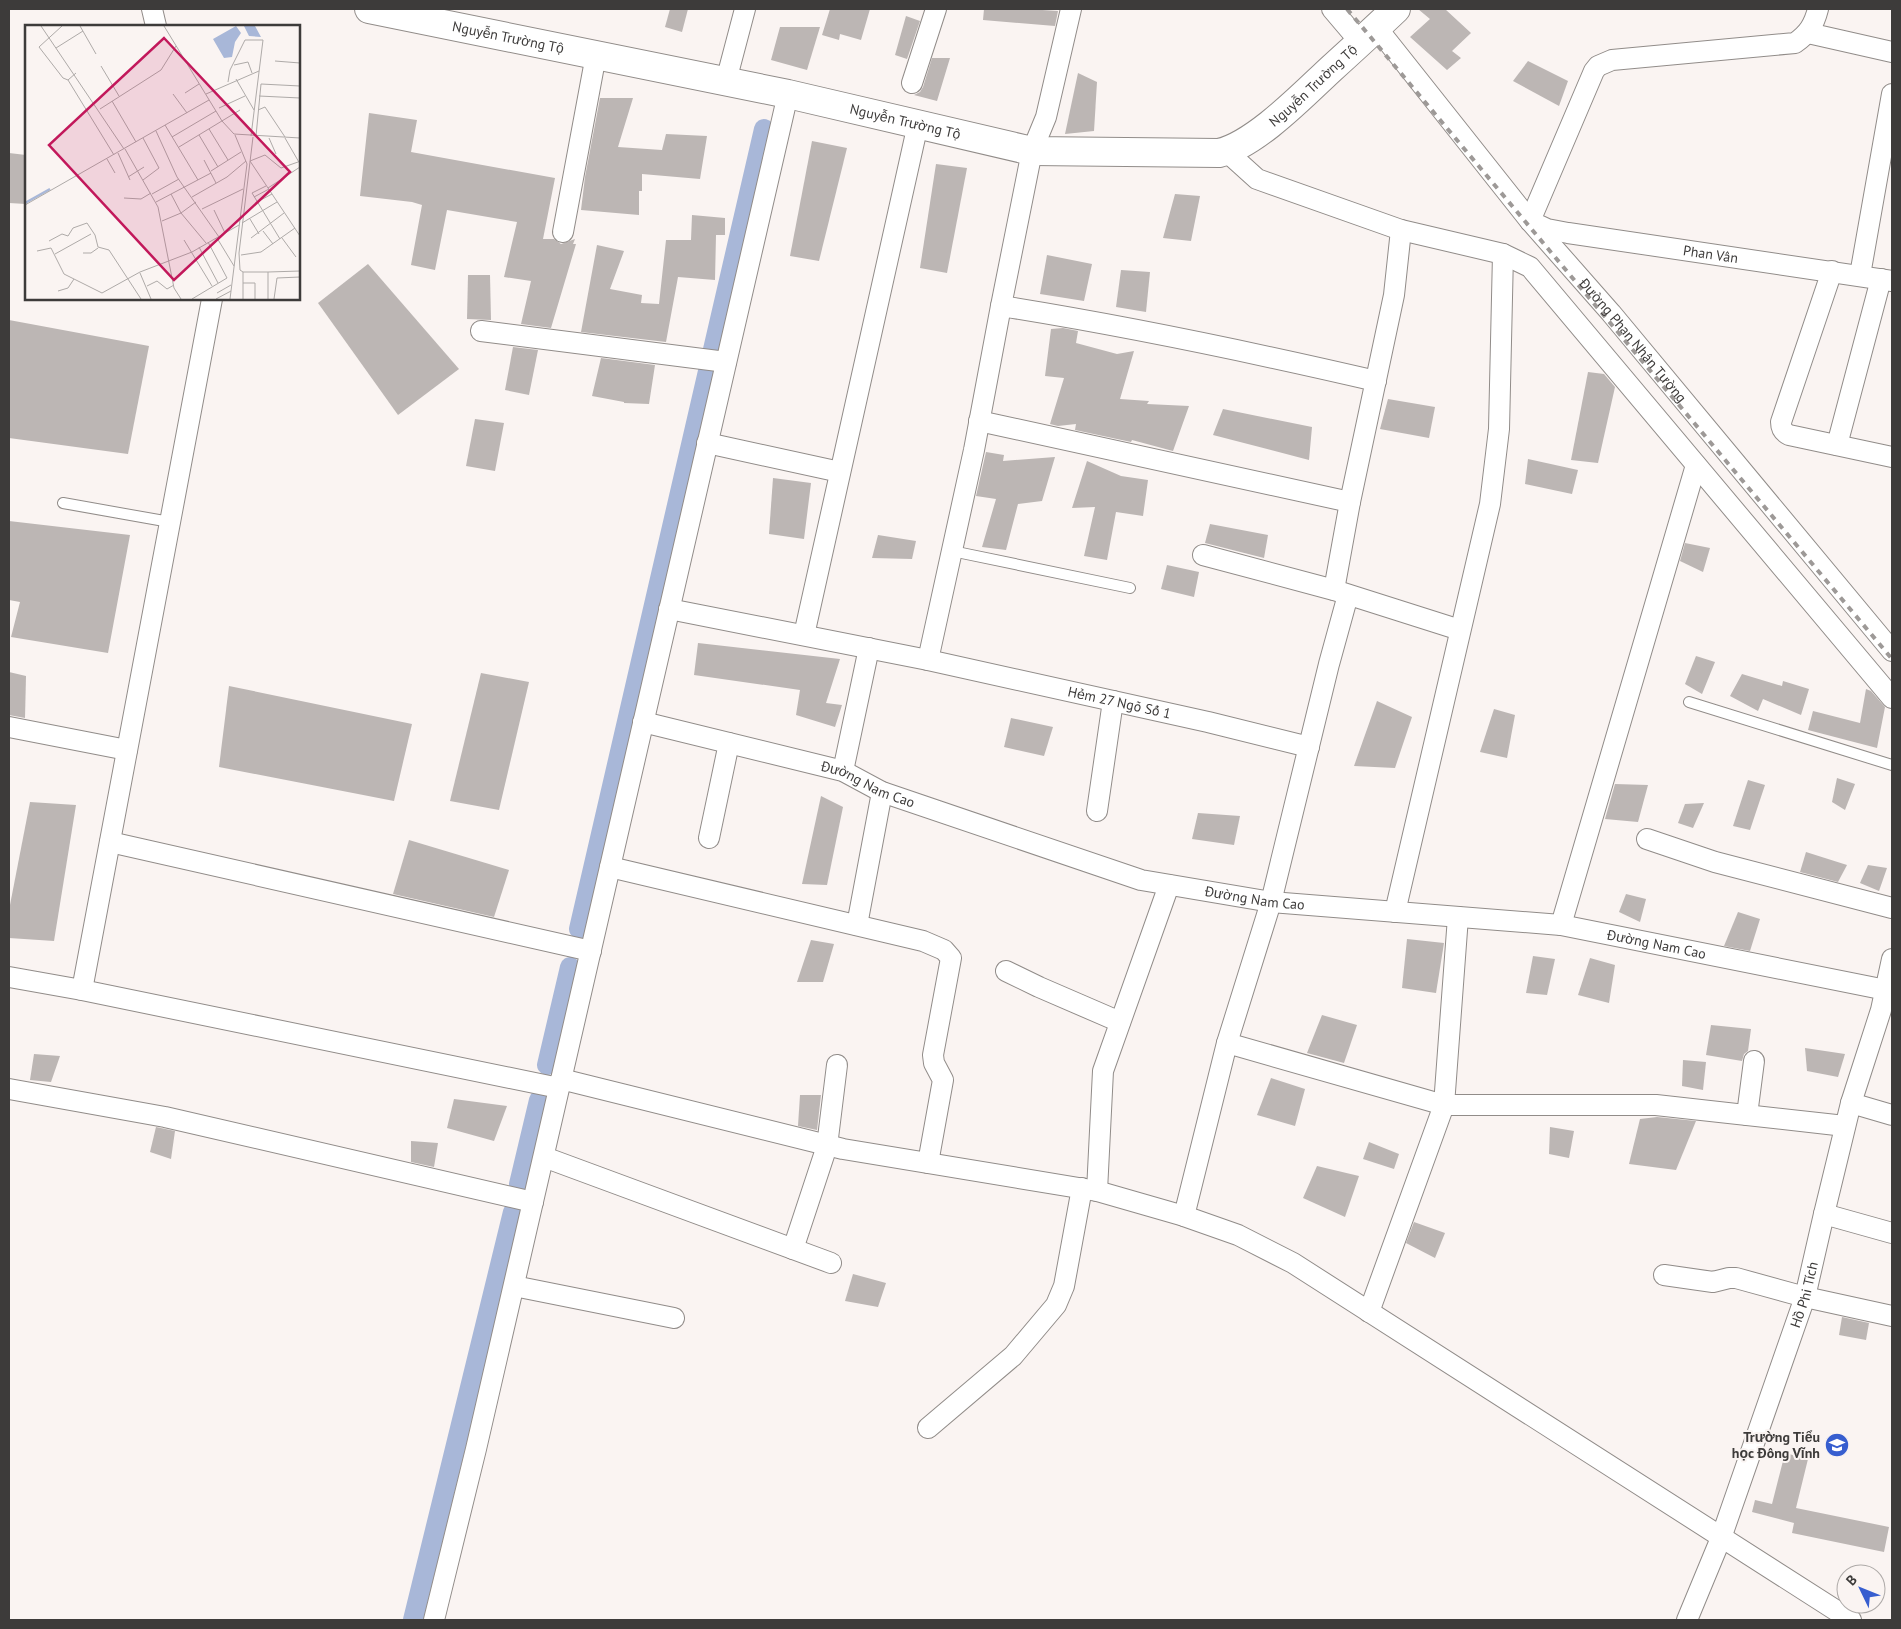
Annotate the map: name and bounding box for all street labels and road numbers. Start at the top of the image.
street label: Nguyễn Trường Tộ [451,17,566,57]
street label: Nguyễn Trường Tộ [1265,40,1361,131]
street label: Nguyễn Trường Tộ [848,100,963,143]
street label: Phan Vân [1682,241,1739,267]
street label: Đường Phan Nhân Tường [1575,274,1691,406]
street label: Hẻm 27 Ngõ Số 1 [1066,682,1173,723]
street label: Đường Nam Cao [818,757,917,811]
street label: Đường Nam Cao [1203,882,1305,914]
street label: Đường Nam Cao [1605,925,1708,963]
street label: Hồ Phi Tích [1786,1260,1822,1330]

